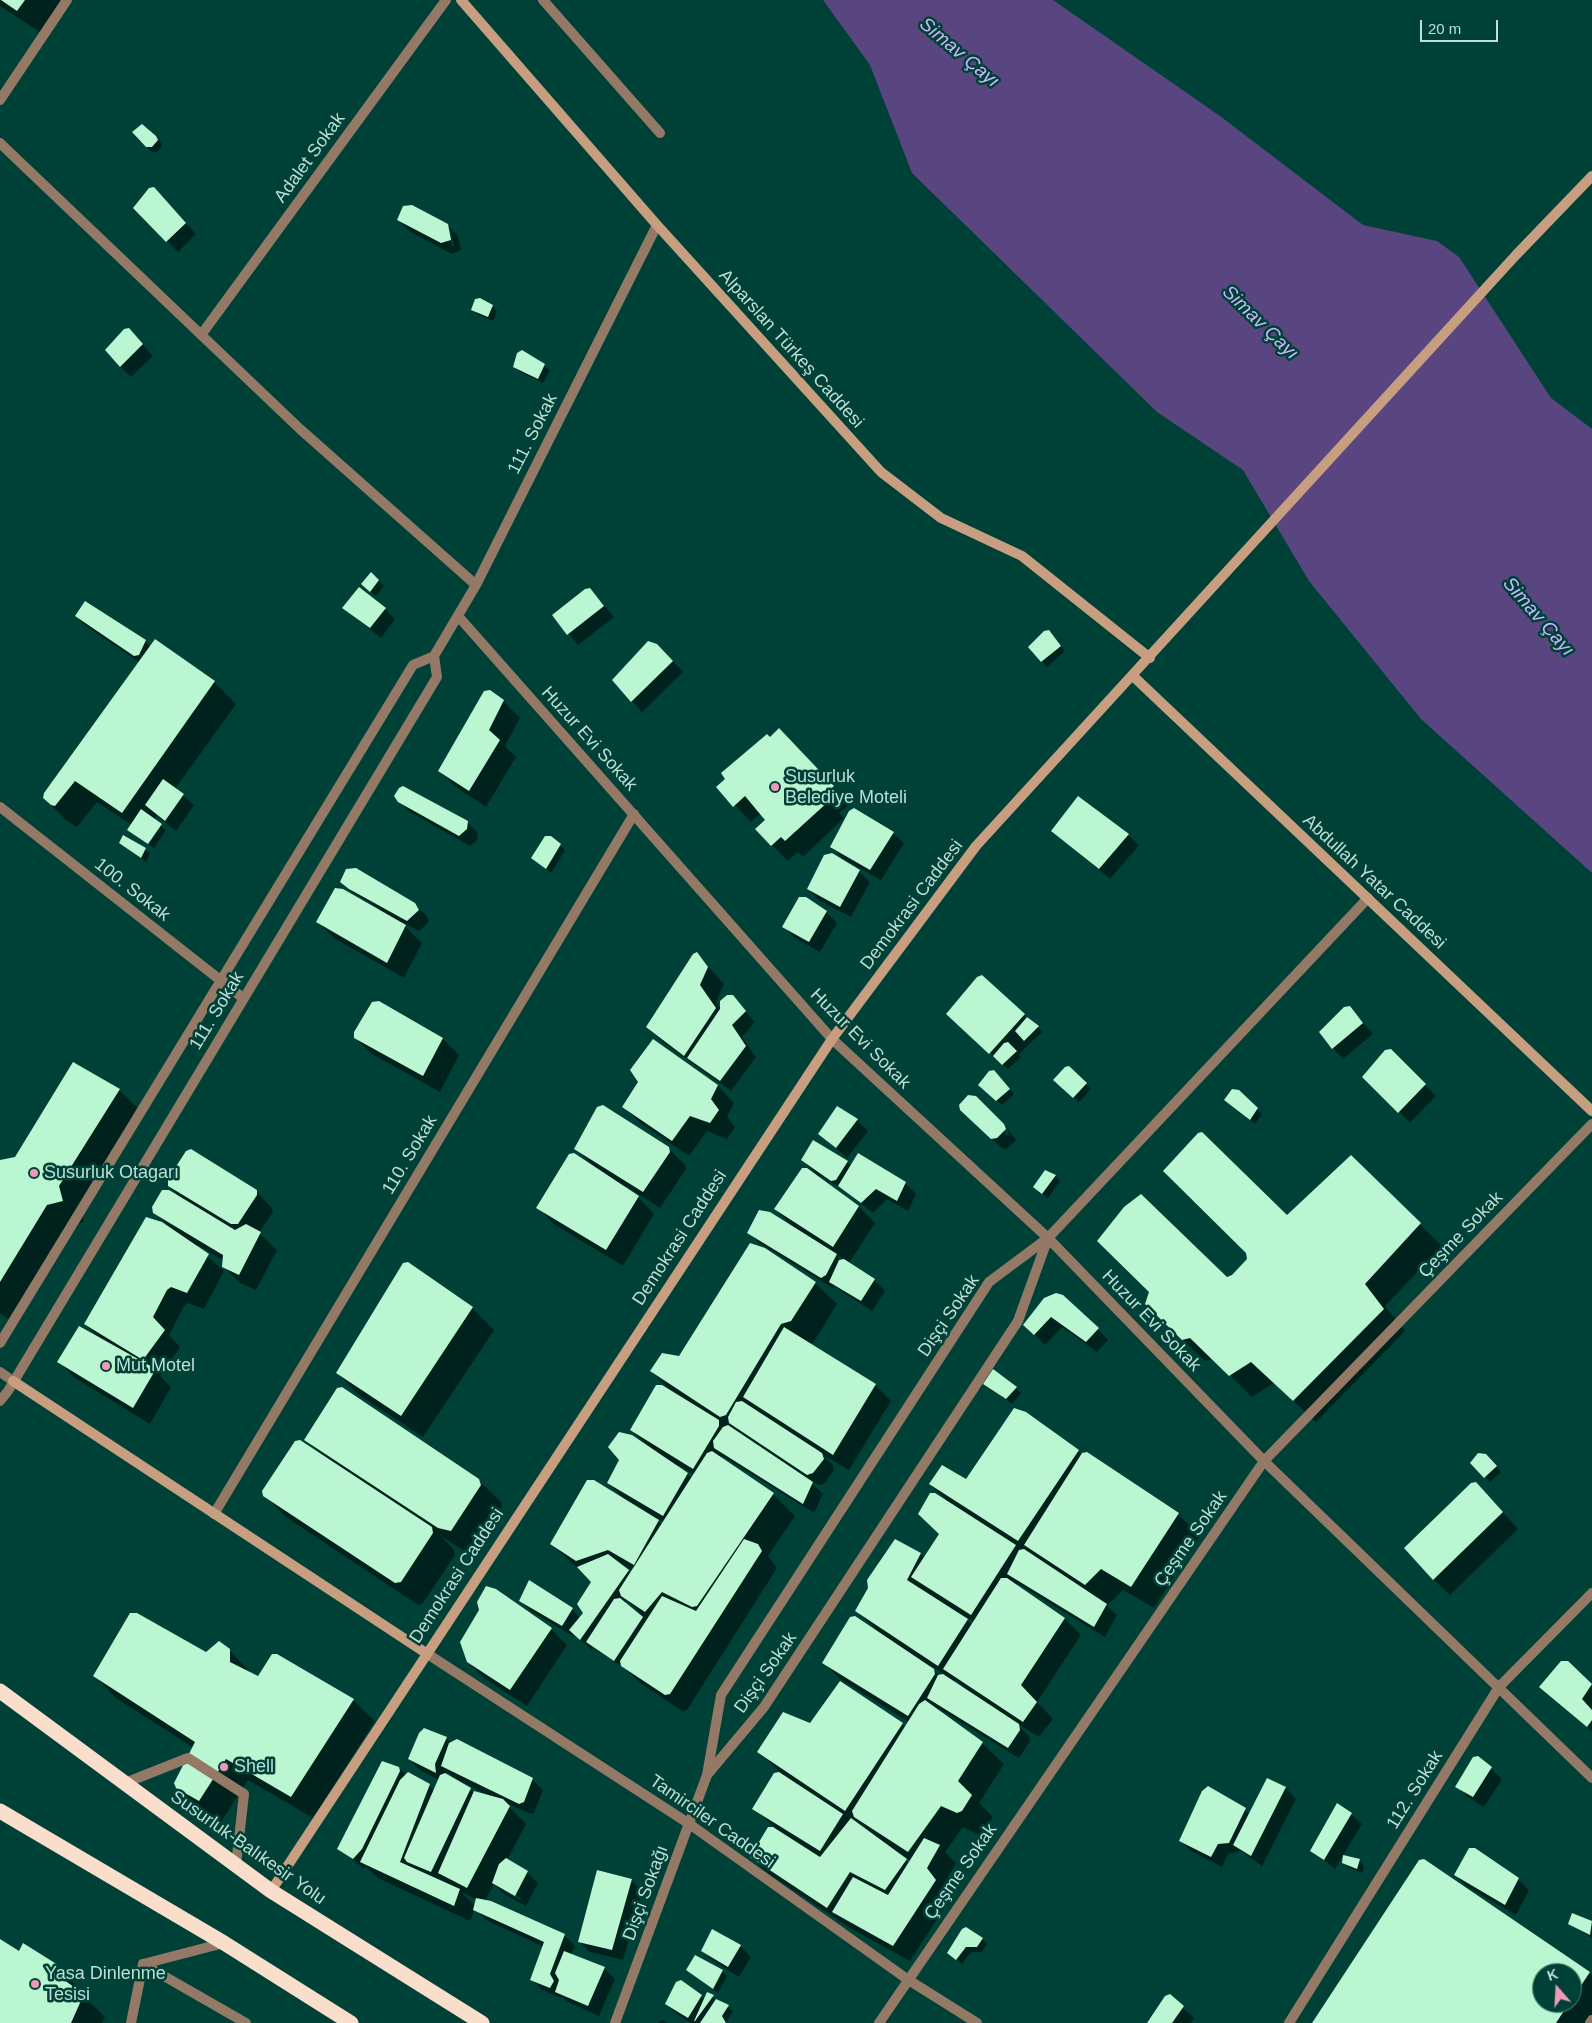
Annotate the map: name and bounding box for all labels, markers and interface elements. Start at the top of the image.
scale bar [1422,10,1500,42]
water label: Simav Çayı [914,13,1004,93]
text: 20 m [1428,20,1461,37]
street label: Adalet Sokak [270,109,350,207]
street label: Alparslan Türkeş Caddesi [714,265,868,433]
water label: Simav Çayı [1217,281,1303,365]
street label: 111. Sokak [504,390,562,478]
water label: Simav Çayı [1498,573,1578,661]
street label: Huzur Evi Sokak [536,682,642,796]
place label: Susurluk Belediye Moteli [785,766,907,809]
marker: Susurluk Belediye Moteli [769,781,781,793]
street label: Abdullah Yatar Caddesi [1298,810,1450,954]
street label: Demokrasi Caddesi [856,836,968,974]
street label: 100. Sokak [90,854,174,926]
street label: 111. Sokak [185,968,249,1054]
street label: Huzur Evi Sokak [805,984,915,1094]
street label: 110. Sokak [378,1111,442,1199]
place label: Susurluk Otagarı [44,1162,179,1184]
street label: Demokrasi Caddesi [628,1166,732,1310]
marker: Susurluk Otagarı [28,1167,40,1179]
street label: Çeşme Sokak [1414,1187,1508,1283]
street label: Huzur Evi Sokak [1097,1266,1205,1376]
street label: Dişçi Sokak [914,1271,984,1361]
place label: Mut Motel [116,1355,195,1377]
marker: Mut Motel [100,1360,112,1372]
street label: Çeşme Sokak [1150,1487,1232,1591]
street label: Demokrasi Caddesi [405,1504,509,1648]
street label: Dişçi Sokak [730,1628,802,1718]
street label: 112. Sokak [1382,1747,1448,1833]
place label: Shell [234,1756,274,1778]
marker: Shell [218,1761,230,1773]
street label: Tamirciler Caddesi [645,1771,779,1873]
street label: Susurluk-Balıkesir Yolu [166,1786,330,1910]
street label: Çeşme Sokak [920,1820,1002,1924]
street label: Dişçi Sokağı [619,1842,673,1944]
place label: Yasa Dinlenme Tesisi [45,1963,166,2006]
north arrow [1532,1963,1582,2013]
text: K [1545,1966,1560,1984]
marker: Yasa Dinlenme Tesisi [29,1978,41,1990]

